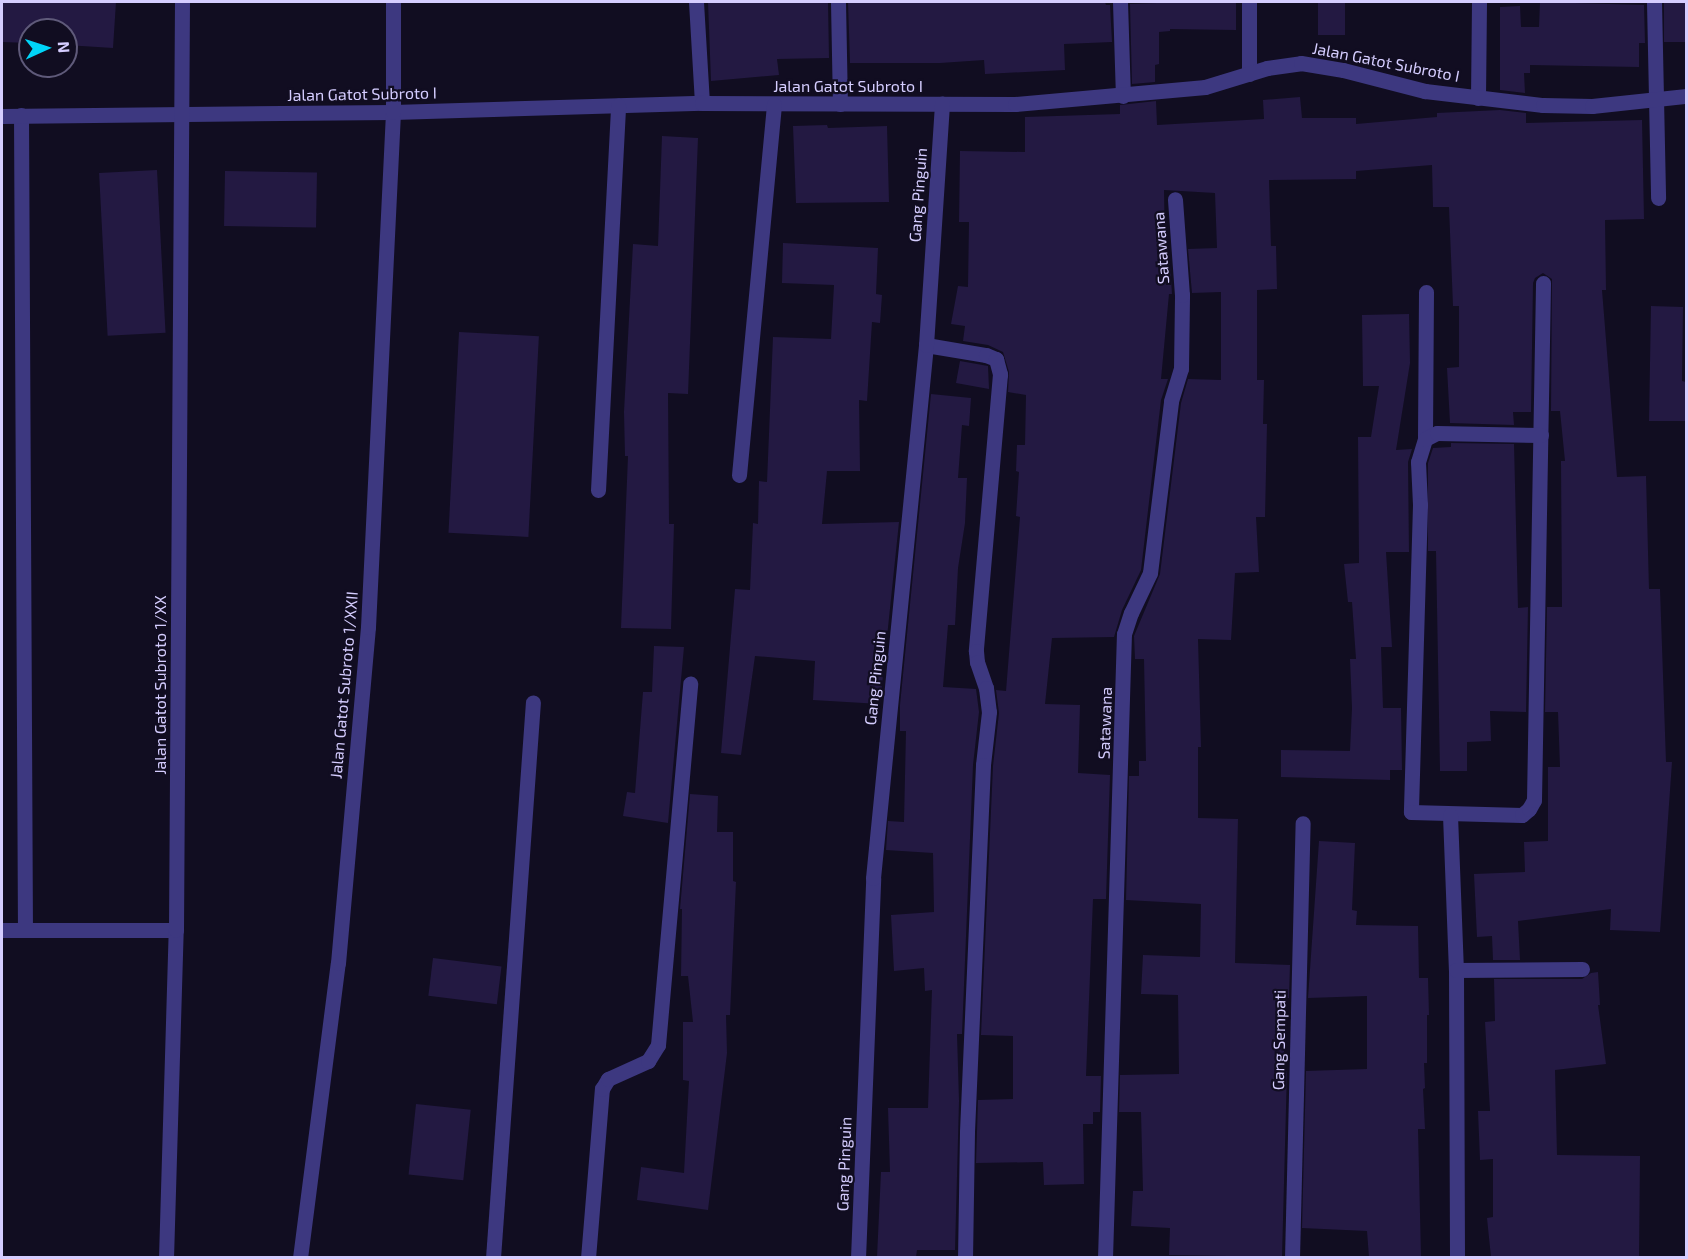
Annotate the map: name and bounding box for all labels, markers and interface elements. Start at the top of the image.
north arrow [18,18,78,78]
street label: Jalan Gatot Subroto I [1311,38,1461,86]
text: N [55,41,74,53]
street label: Jalan Gatot Subroto I [773,76,923,96]
street label: Jalan Gatot Subroto I [287,83,437,105]
street label: Gang Pinguin [905,147,931,243]
street label: Satawana [1149,211,1173,285]
street label: Jalan Gatot Subroto 1/XXII [326,590,362,780]
street label: Jalan Gatot Subroto 1/XX [150,595,170,775]
street label: Gang Pinguin [861,630,889,726]
street label: Satawana [1094,686,1116,760]
street label: Gang Sempati [1269,990,1289,1090]
street label: Gang Pinguin [833,1116,855,1212]

